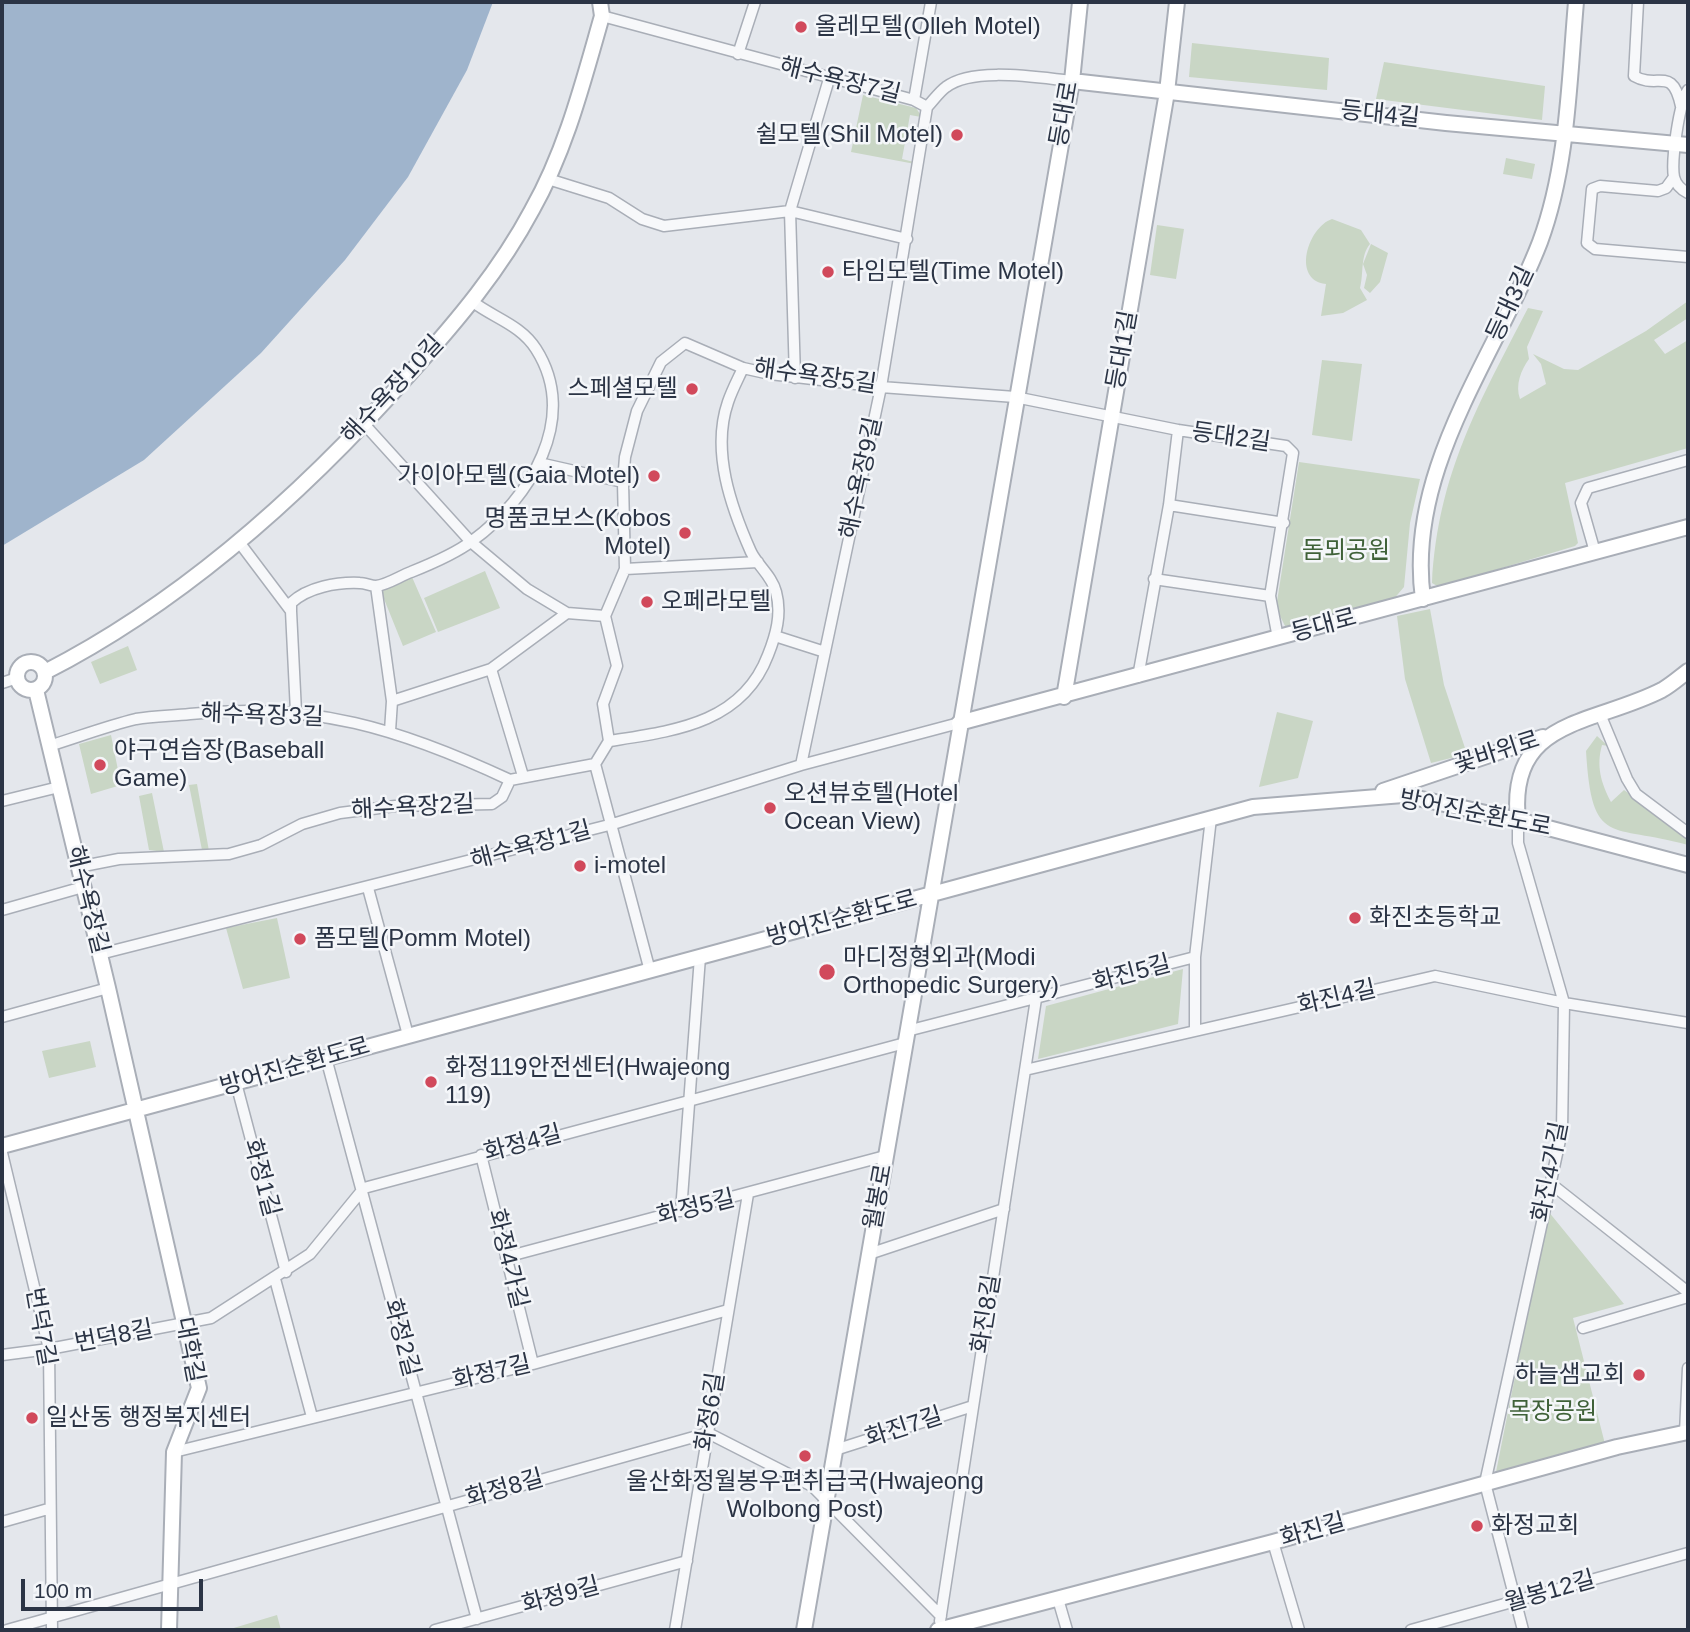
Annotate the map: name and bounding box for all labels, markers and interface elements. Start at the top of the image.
place label: 올레모텔(Olleh Motel) [815,13,1041,41]
marker: 올레모텔(Olleh Motel) [793,19,809,35]
street label: 해수욕장7길 [776,52,904,110]
street label: 등대로 [1045,79,1085,149]
street label: 등대4길 [1339,97,1421,133]
place label: 쉴모텔(Shil Motel) [755,121,943,149]
marker: 쉴모텔(Shil Motel) [949,127,965,143]
place label: 타임모텔(Time Motel) [842,258,1064,286]
street label: 등대3길 [1481,262,1541,346]
marker: 타임모텔(Time Motel) [820,264,836,280]
street label: 등대1길 [1102,308,1144,392]
street label: 해수욕장10길 [336,330,450,450]
street label: 해수욕장5길 [752,354,878,400]
place label: 스페셜모텔 [568,375,678,403]
marker: 스페셜모텔 [684,381,700,397]
street label: 해수욕장9길 [835,414,889,542]
street label: 등대2길 [1190,418,1272,458]
place label: 가이아모텔(Gaia Motel) [398,462,640,490]
marker: 가이아모텔(Gaia Motel) [646,468,662,484]
place label: 명품코보스(Kobos Motel) [485,505,671,561]
marker: 명품코보스(Kobos Motel) [677,525,693,541]
park label: 돔뫼공원 [1302,537,1390,565]
place label: 오페라모텔 [661,588,771,616]
marker: 오페라모텔 [639,594,655,610]
street label: 등대로 [1288,604,1360,648]
street label: 해수욕장3길 [200,699,324,733]
street label: 꽃바위로 [1451,726,1543,780]
place label: 야구연습장(Baseball Game) [114,737,324,793]
marker: 야구연습장(Baseball Game) [92,757,108,773]
place label: 오션뷰호텔(Hotel Ocean View) [784,780,958,836]
street label: 방어진순환도로 [1396,785,1554,843]
street label: 해수욕장2길 [350,790,476,826]
marker: 오션뷰호텔(Hotel Ocean View) [762,800,778,816]
street label: 해수욕장1길 [468,816,594,876]
street label: 해수욕장길 [60,843,114,957]
place label: i-motel [594,852,666,880]
marker: i-motel [572,858,588,874]
street label: 방어진순환도로 [764,885,920,953]
place label: 화진초등학교 [1369,904,1501,932]
marker: 화진초등학교 [1347,910,1363,926]
place label: 폼모텔(Pomm Motel) [314,925,531,953]
marker: 폼모텔(Pomm Motel) [292,931,308,947]
place label: 마디정형외과(Modi Orthopedic Surgery) [843,944,1059,1000]
street label: 화진5길 [1090,950,1174,998]
marker: 마디정형외과(Modi Orthopedic Surgery) [817,962,837,982]
street label: 화진4길 [1295,975,1379,1021]
street label: 방어진순환도로 [217,1032,373,1102]
place label: 화정119안전센터(Hwajeong 119) [445,1054,730,1110]
marker: 화정119안전센터(Hwajeong 119) [423,1074,439,1090]
street label: 화진4가길 [1527,1119,1575,1225]
street label: 화정4길 [481,1120,565,1168]
street label: 화정1길 [237,1136,285,1220]
street label: 월봉로 [859,1162,899,1232]
street label: 화정5길 [654,1184,738,1232]
street label: 화정4가길 [481,1206,533,1312]
street label: 화진8길 [967,1272,1007,1356]
street label: 번덕7길 [19,1285,61,1369]
street label: 화정2길 [377,1296,425,1380]
street label: 번덕8길 [72,1315,156,1359]
street label: 대학길 [169,1315,209,1385]
street label: 화정7길 [450,1350,534,1396]
place label: 하늘샘교회 [1515,1361,1625,1389]
marker: 하늘샘교회 [1631,1367,1647,1383]
street label: 화정6길 [691,1370,731,1454]
park label: 목장공원 [1509,1398,1597,1426]
street label: 화진7길 [862,1402,946,1454]
place label: 일산동 행정복지센터 [46,1404,251,1432]
marker: 일산동 행정복지센터 [24,1410,40,1426]
marker: 울산화정월봉우편취급국(Hwajeong Wolbong Post) [797,1448,813,1464]
street label: 화정8길 [463,1464,547,1514]
place label: 울산화정월봉우편취급국(Hwajeong Wolbong Post) [626,1468,984,1524]
street label: 화진길 [1277,1508,1349,1554]
place label: 화정교회 [1491,1512,1579,1540]
marker: 화정교회 [1469,1518,1485,1534]
street label: 월봉12길 [1501,1565,1599,1619]
scale bar [24,1566,206,1610]
street label: 화정9길 [519,1572,603,1620]
text: 100 m [34,1579,92,1602]

